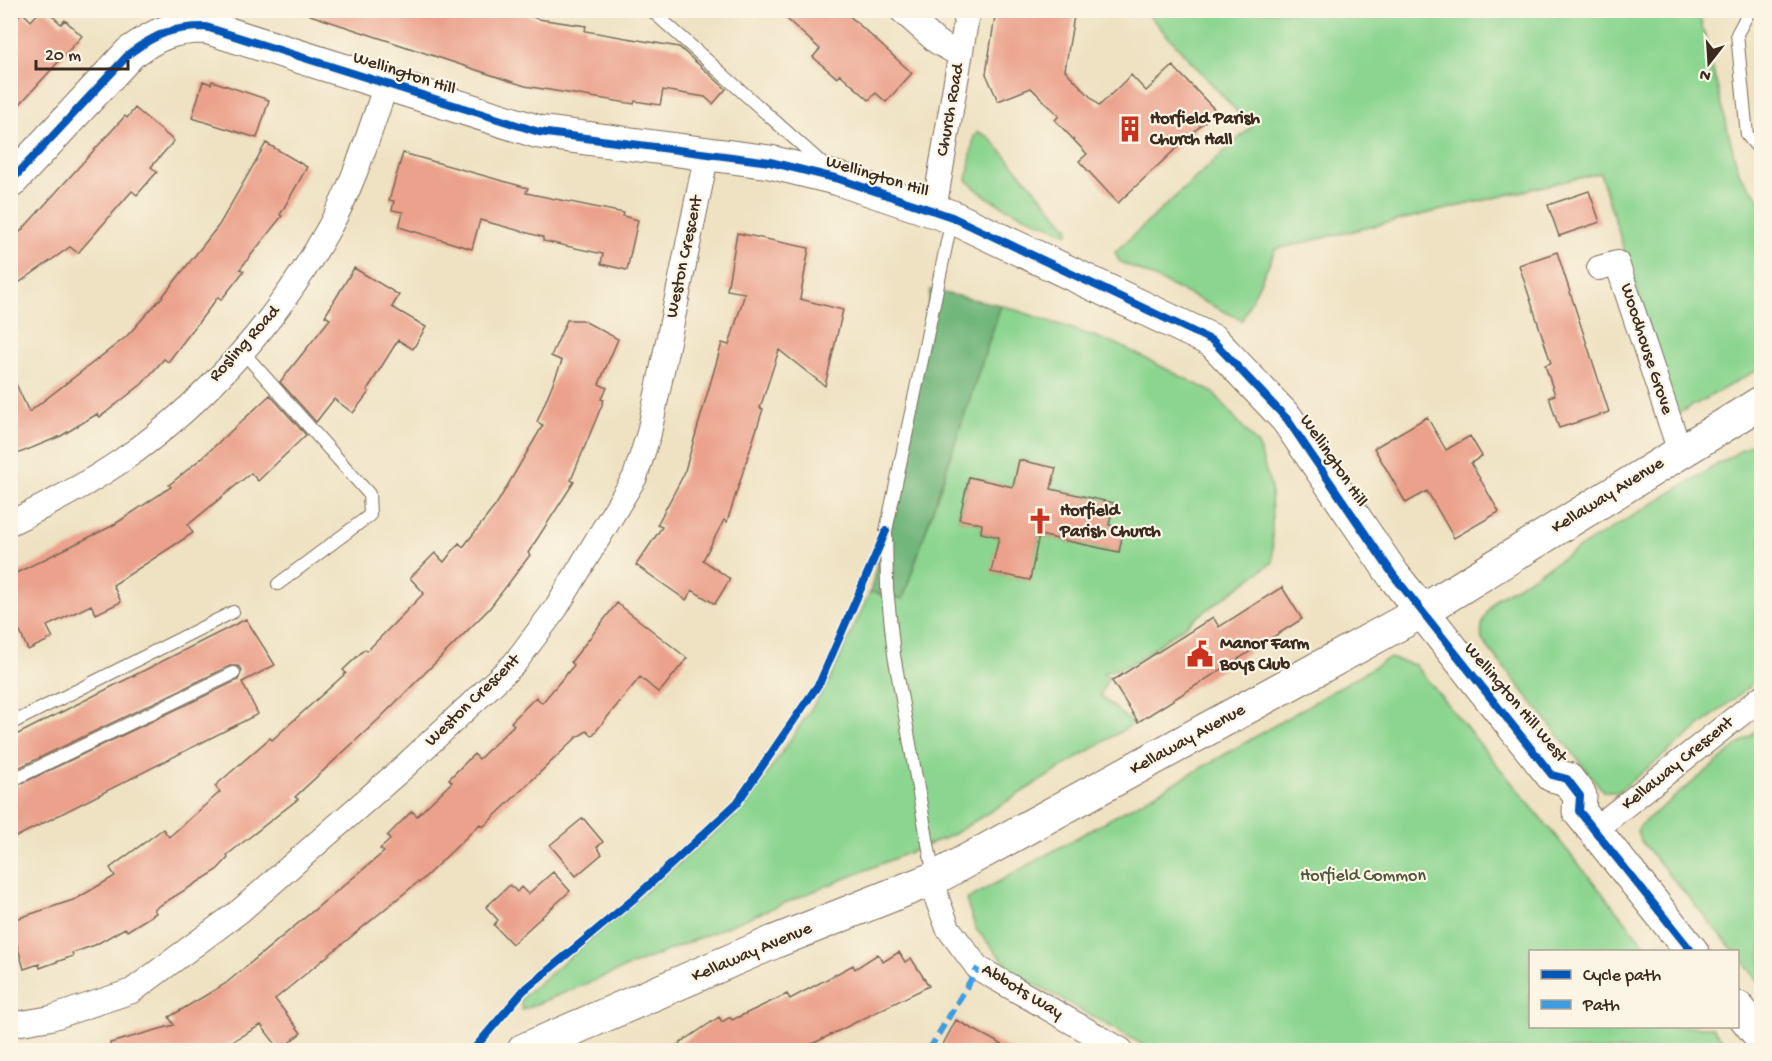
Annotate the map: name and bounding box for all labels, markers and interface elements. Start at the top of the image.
scale bar [36,33,128,71]
north arrow [1679,33,1739,93]
text: 20 m [45,46,81,67]
street label: Wellington Hill [350,48,458,101]
street label: Church Road [933,61,970,158]
text: N [1697,63,1713,85]
place label: Horfield Parish Church Hall [1149,109,1260,151]
building icon: Horfield Parish Church Hall [1115,114,1145,144]
street label: Wellington Hill [823,151,931,203]
street label: Weston Crescent [662,193,709,320]
street label: Woodhouse Grove [1615,281,1677,418]
street label: Rosling Road [205,300,286,387]
street label: Wellington Hill [1294,411,1372,511]
street label: Kellaway Avenue [1548,453,1669,539]
place label: Horfield Parish Church [1059,501,1161,543]
church icon: Horfield Parish Church [1025,506,1055,536]
place label: Manor Farm Boys Club [1219,634,1310,676]
public building icon: Manor Farm Boys Club [1185,639,1215,669]
street label: Wellington Hill West [1459,639,1572,768]
street label: Weston Crescent [421,649,526,752]
street label: Kellaway Avenue [1127,699,1250,780]
street label: Kellaway Crescent [1618,712,1739,815]
park label: Horfield Common [1300,866,1426,887]
street label: Kellaway Avenue [689,918,816,988]
legend [1529,950,1739,1028]
street label: Abbots Way [977,959,1067,1025]
text: Cycle path [1583,966,1661,987]
text: Path [1582,996,1620,1017]

